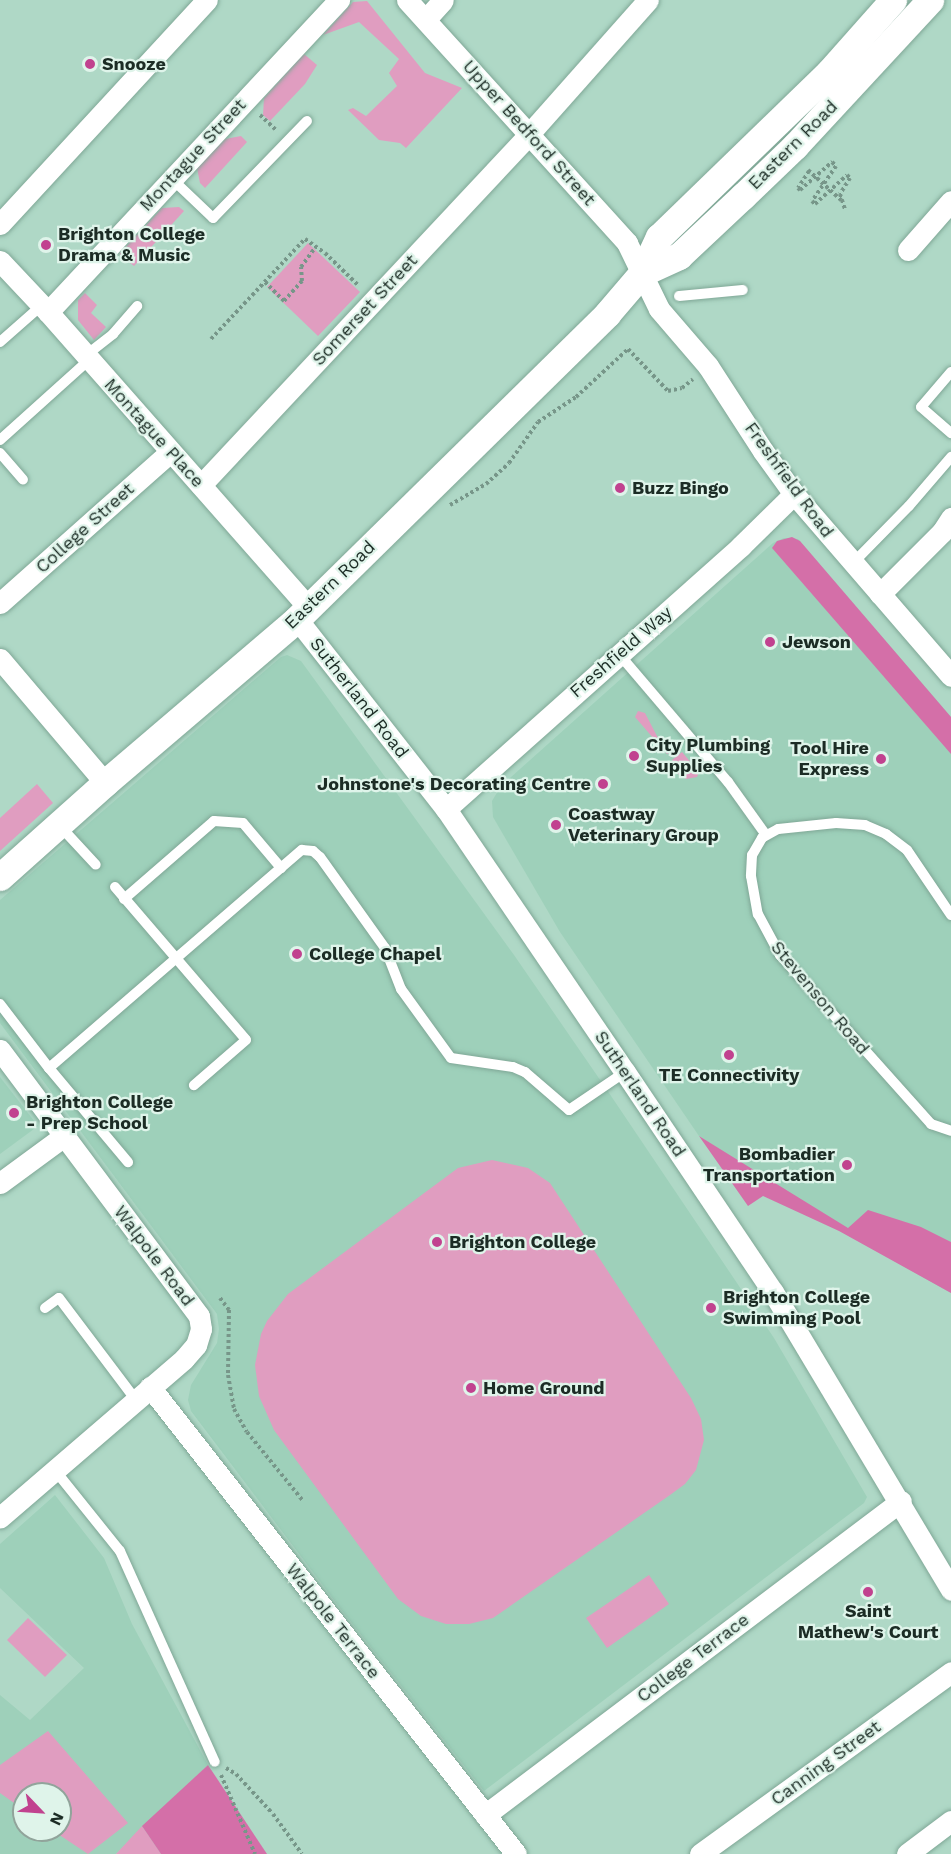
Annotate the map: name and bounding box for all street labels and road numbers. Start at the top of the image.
street label: Upper Bedford Street [458,56,600,210]
street label: Montague Street [135,94,251,216]
street label: Eastern Road [744,96,842,194]
street label: Somerset Street [308,250,422,370]
street label: Montague Place [99,374,209,492]
street label: Freshfield Road [740,418,838,542]
street label: College Street [31,478,139,578]
street label: Eastern Road [280,536,380,634]
street label: Freshfield Way [565,602,677,702]
street label: Sutherland Road [305,633,413,763]
street label: Stevenson Road [766,937,874,1059]
street label: Sutherland Road [590,1027,690,1161]
street label: Walpole Road [109,1201,199,1311]
street label: Walpole Terrace [281,1559,385,1683]
street label: College Terrace [633,1609,753,1707]
street label: Canning Street [767,1716,885,1810]

